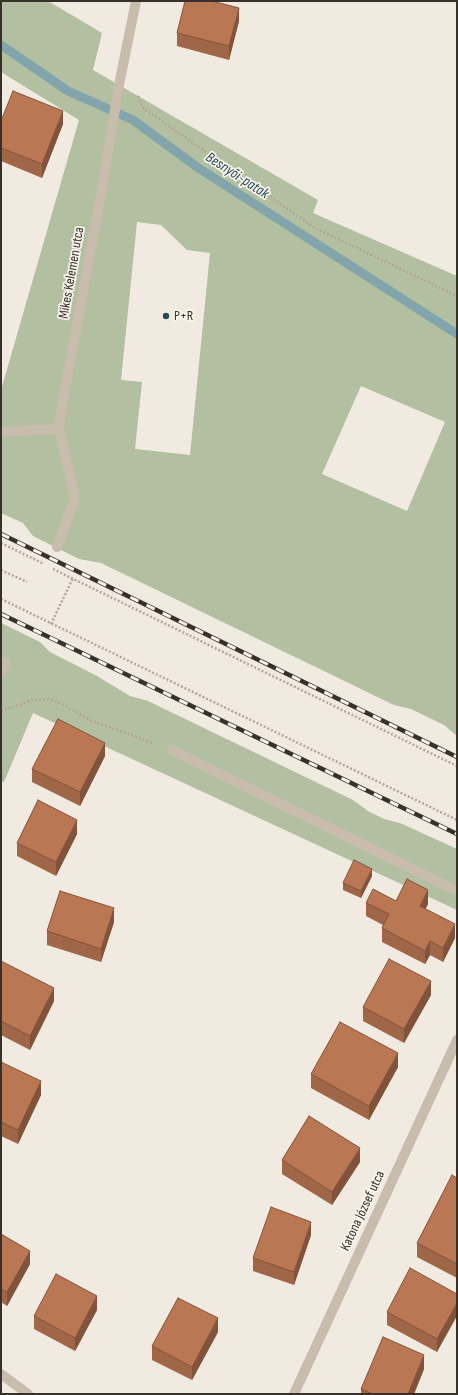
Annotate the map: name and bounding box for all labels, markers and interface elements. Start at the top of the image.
water label: Besnyői-patak [202,149,272,203]
street label: Mikes Kelemen utca [56,226,88,320]
place label: P+R [174,308,193,324]
marker: P+R [161,311,171,321]
street label: Katona József utca [337,1168,389,1254]

